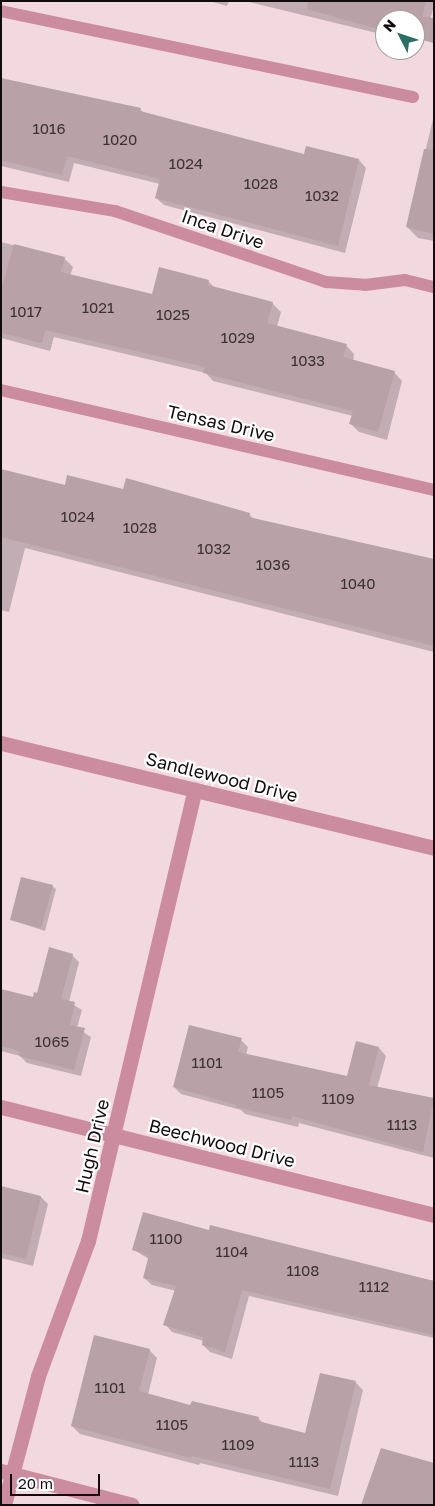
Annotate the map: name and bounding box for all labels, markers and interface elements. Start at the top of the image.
north arrow [375,10,425,60]
text: N [379,16,399,35]
house number: 1016 [33,120,65,138]
house number: 1020 [103,131,137,149]
house number: 1024 [169,155,203,173]
house number: 1028 [244,175,278,193]
house number: 1032 [305,187,339,205]
street label: Inca Drive [179,205,267,253]
house number: 1021 [82,299,114,317]
house number: 1017 [10,303,42,321]
house number: 1025 [156,306,190,324]
house number: 1029 [221,329,255,347]
house number: 1033 [291,352,325,370]
street label: Tensas Drive [165,400,277,446]
house number: 1024 [61,508,95,526]
house number: 1028 [123,519,157,537]
house number: 1032 [197,540,231,558]
house number: 1036 [256,556,290,574]
house number: 1040 [340,575,376,593]
street label: Sandlewood Drive [144,748,300,806]
house number: 1065 [35,1033,69,1051]
house number: 1101 [191,1054,223,1072]
house number: 1105 [252,1084,284,1102]
house number: 1109 [322,1090,354,1108]
street label: Hugh Drive [71,1097,113,1195]
street label: Beechwood Drive [147,1114,297,1172]
house number: 1113 [387,1116,417,1134]
house number: 1100 [149,1230,183,1248]
house number: 1104 [216,1243,248,1261]
house number: 1108 [287,1262,319,1280]
house number: 1112 [359,1278,389,1296]
house number: 1101 [94,1379,126,1397]
house number: 1105 [156,1416,188,1434]
house number: 1109 [222,1436,254,1454]
house number: 1113 [289,1453,319,1471]
scale bar [12,1464,102,1496]
text: 20 m [18,1474,53,1492]

